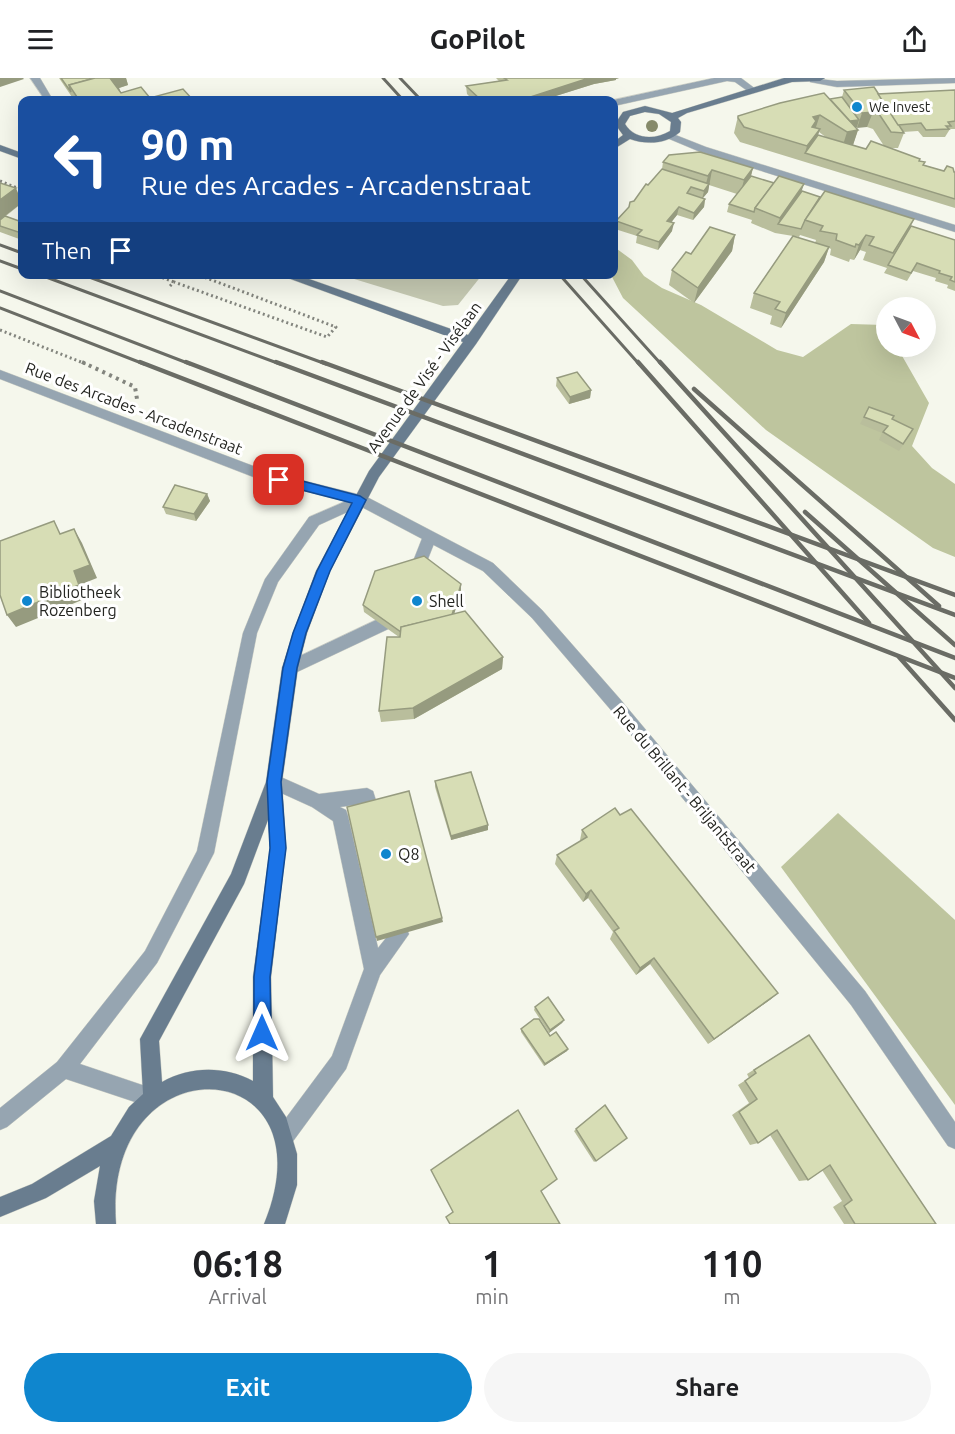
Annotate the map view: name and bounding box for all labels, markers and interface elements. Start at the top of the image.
icon: menu [24,23,57,56]
icon: share [898,23,931,56]
text: GoPilot [430,24,525,54]
place label: We Invest [869,99,931,115]
marker: We Invest [850,100,864,114]
icon: left [42,120,120,198]
text: 90 m [141,121,235,168]
text: Rue des Arcades - Arcadenstraat [141,170,531,200]
icon: arrive [104,234,137,267]
text: Then [42,238,92,263]
north arrow [876,297,936,357]
map controls [876,297,936,357]
street label: Avenue de Visé - Visélaan [363,298,485,456]
street label: Rue des Arcades - Arcadenstraat [23,358,246,458]
pin [253,454,304,505]
icon: arrive [262,463,295,496]
place label: Bibliotheek Rozenberg [39,583,121,619]
place label: Shell [429,592,464,610]
marker: Bibliotheek Rozenberg [20,594,34,608]
marker: Shell [410,594,424,608]
street label: Rue du Brillant - Briljantstraat [610,702,760,876]
place label: Q8 [398,845,419,863]
marker: Q8 [379,847,393,861]
position arrow [230,1001,294,1065]
text: 06:18 [193,1243,283,1284]
text: 1 [482,1243,502,1284]
text: 110 [701,1243,762,1284]
text: Arrival [209,1285,267,1308]
text: min [475,1285,509,1308]
text: m [723,1285,741,1308]
button: Exit [24,1353,472,1422]
button: Share [484,1353,931,1422]

